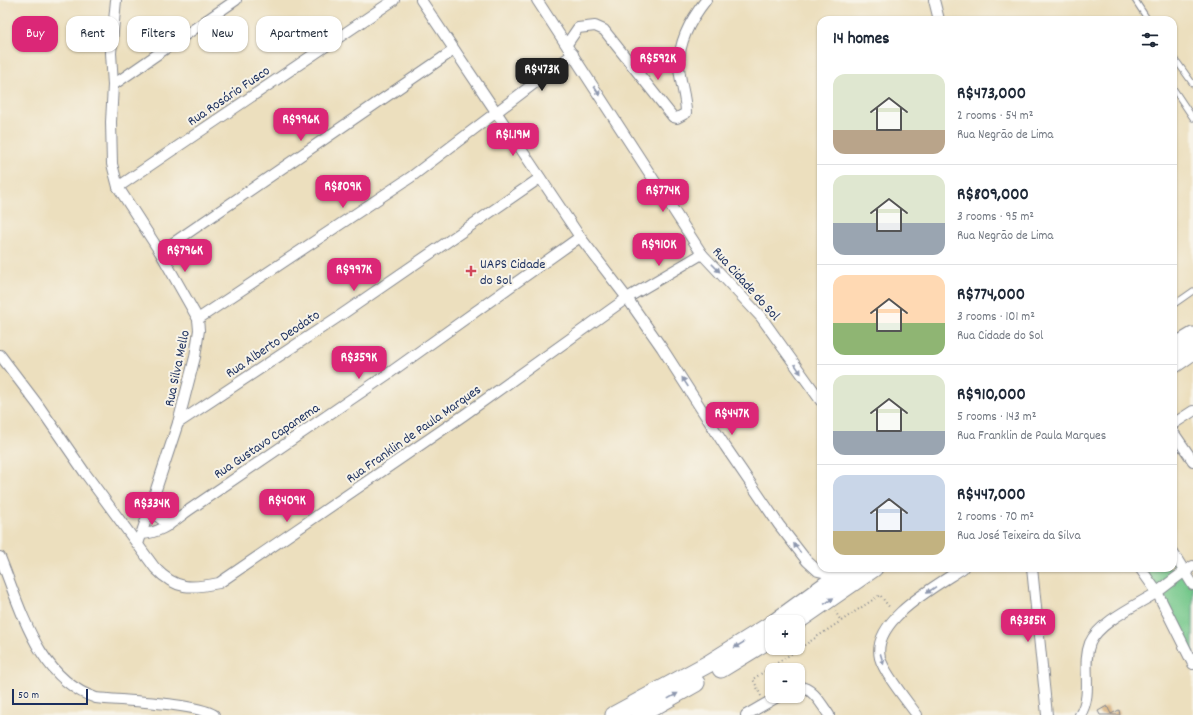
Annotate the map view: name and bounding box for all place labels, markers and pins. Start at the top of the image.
pin: R$592K [625,47,691,81]
pin: R$473K [509,58,575,92]
pin: R$996K [268,108,334,142]
pin: R$1.19M [476,123,550,157]
pin: R$809K [310,175,376,209]
pin: R$774K [630,179,696,213]
pin: R$910K [626,233,692,267]
pin: R$796K [152,239,218,273]
place label: UAPS Cidade do Sol [480,255,545,291]
pin: R$997K [321,258,387,292]
marker: UAPS Cidade do Sol [465,265,477,277]
pin: R$359K [326,346,392,380]
pin: R$447K [699,402,765,436]
pin: R$409K [254,489,320,523]
pin: R$334K [119,492,185,526]
pin: R$385K [995,609,1061,643]

